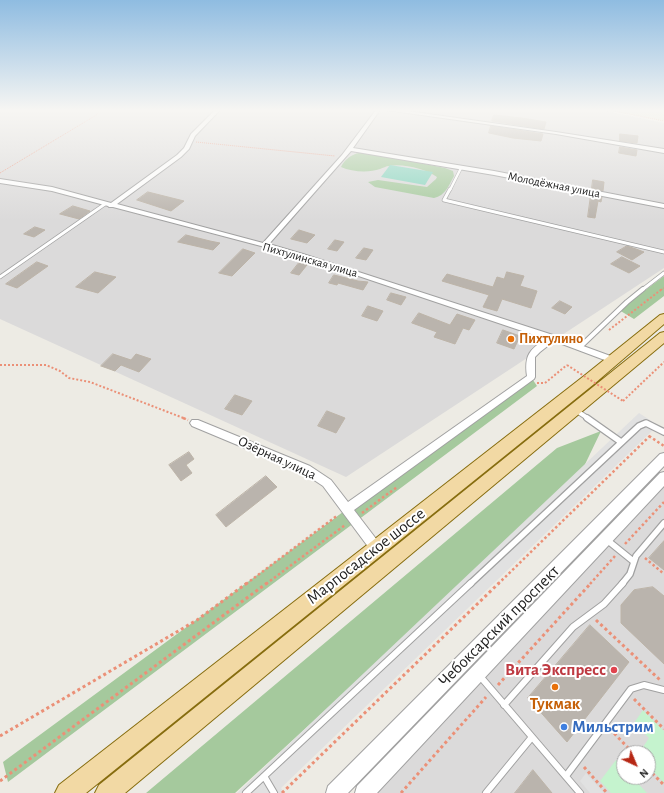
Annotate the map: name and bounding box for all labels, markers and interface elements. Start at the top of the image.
street label: Молодёжная улица [507,169,601,201]
street label: Пихтулинская улица [261,240,359,280]
place label: Пихтулино [519,331,583,347]
marker: Пихтулино [506,334,516,344]
street label: Озёрная улица [235,433,319,483]
street label: Марпосадское шоссе [303,503,429,609]
street label: Чебоксарский проспект [434,561,564,691]
place label: Вита Экспресс [505,660,606,680]
marker: Вита Экспресс [609,665,619,675]
marker: Тукмак [550,682,560,692]
place label: Тукмак [530,694,580,714]
place label: Мильстрим [572,717,654,737]
marker: Мильстрим [559,722,569,732]
north arrow [616,745,656,785]
text: N [637,767,651,780]

